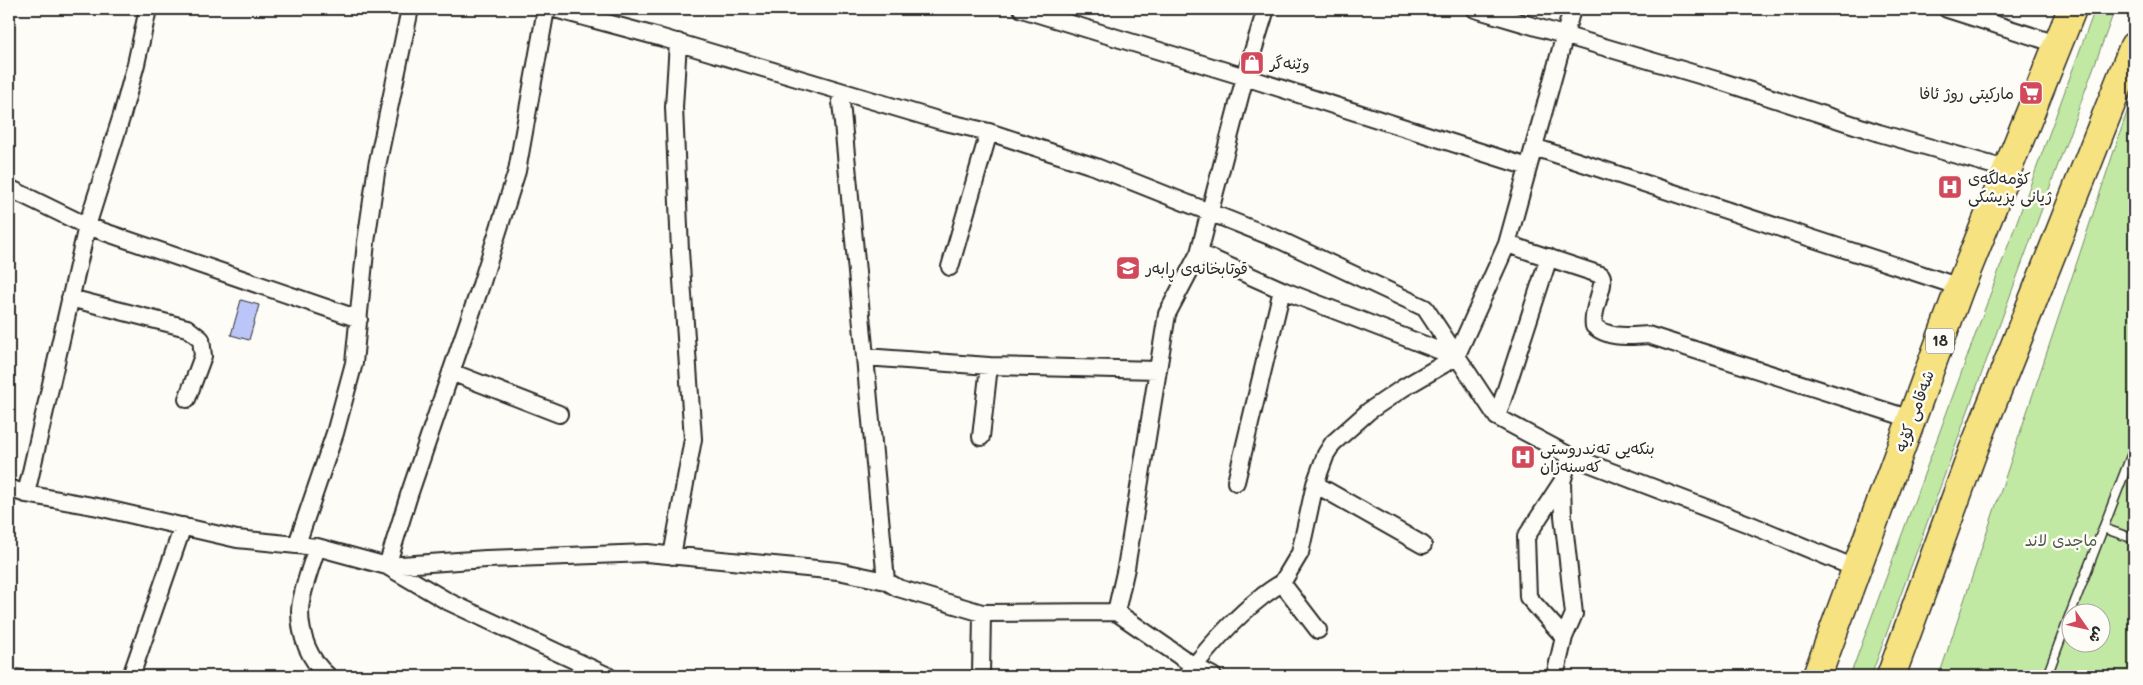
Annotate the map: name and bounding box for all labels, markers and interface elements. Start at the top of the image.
shop icon: وێنەگر [1239,50,1265,76]
place label: وێنەگر [1268,52,1310,73]
supermarket icon: ماركيتى روژ ئافا [2018,80,2044,106]
place label: ماركيتى روژ ئافا [1919,82,2014,104]
place label: کۆمەلگەی ژیانی پزیشکی [1968,167,2052,207]
hospital icon: کۆمەلگەی ژیانی پزیشکی [1937,174,1963,200]
school or university icon: قوتابخانەی ڕابەر [1115,255,1141,281]
place label: قوتابخانەی ڕابەر [1144,257,1248,283]
road number: 18 [1926,328,1954,354]
street label: شەقامی کۆیە [1889,367,1939,455]
place label: بنکەیی تەندروستی کەسنەزان [1540,437,1655,476]
hospital icon: بنکەیی تەندروستی کەسنەزان [1510,444,1536,470]
park label: ماجدی لاند [2025,529,2097,550]
north arrow [2060,602,2110,652]
text: ش [2085,624,2109,647]

